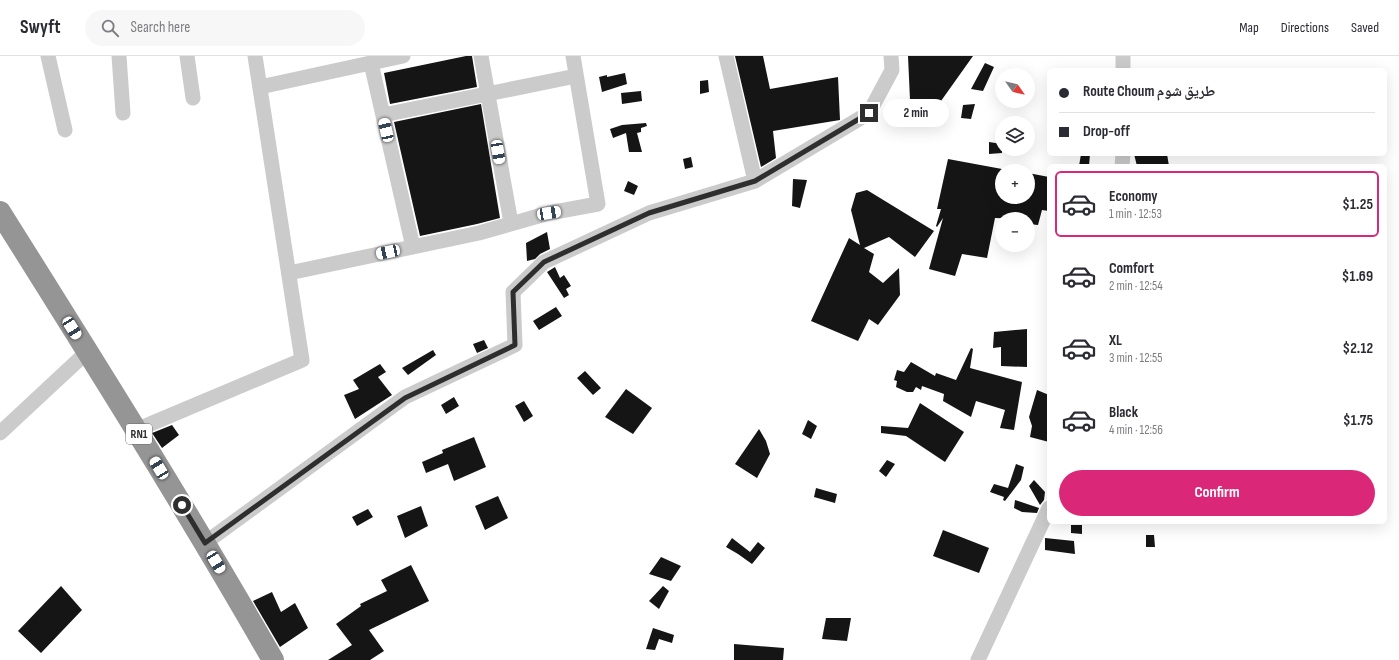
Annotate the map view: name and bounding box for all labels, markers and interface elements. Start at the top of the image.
search box [85,10,365,46]
text: Swyft [20,16,61,39]
icon: search [99,17,121,39]
text: Search here [131,18,190,37]
text: Map [1239,19,1259,36]
text: Directions [1281,19,1329,36]
text: Saved [1351,19,1379,36]
north arrow [995,68,1035,108]
map controls [995,68,1035,252]
text: Route Choum طريق شوم [1083,82,1215,101]
callout: 2 min [883,99,949,127]
route end [860,104,878,122]
text: 2 min [904,105,928,121]
button: layers [995,116,1035,156]
car [377,117,395,143]
text: Drop-off [1083,122,1130,141]
car [490,139,506,165]
button: + [995,164,1035,204]
icon: car [1061,186,1097,222]
text: Economy [1109,187,1158,206]
text: $1.25 [1342,195,1373,214]
car [536,205,562,221]
text: 1 min · 12:53 [1109,206,1162,222]
button: − [995,212,1035,252]
car [375,244,401,260]
icon: car [1061,258,1097,294]
text: Comfort [1109,259,1154,278]
text: $1.69 [1342,267,1373,286]
text: 2 min · 12:54 [1109,278,1163,294]
car [61,315,83,341]
icon: car [1061,330,1097,366]
text: XL [1109,331,1122,350]
text: $2.12 [1343,339,1373,358]
text: 3 min · 12:55 [1109,350,1163,366]
icon: car [1061,402,1097,438]
text: Black [1109,403,1138,422]
text: $1.75 [1343,411,1373,430]
text: 4 min · 12:56 [1109,422,1163,438]
road number: RN1 [126,424,152,444]
car [148,455,170,481]
button: Confirm [1059,470,1375,516]
route start [173,496,191,514]
car [205,549,227,575]

